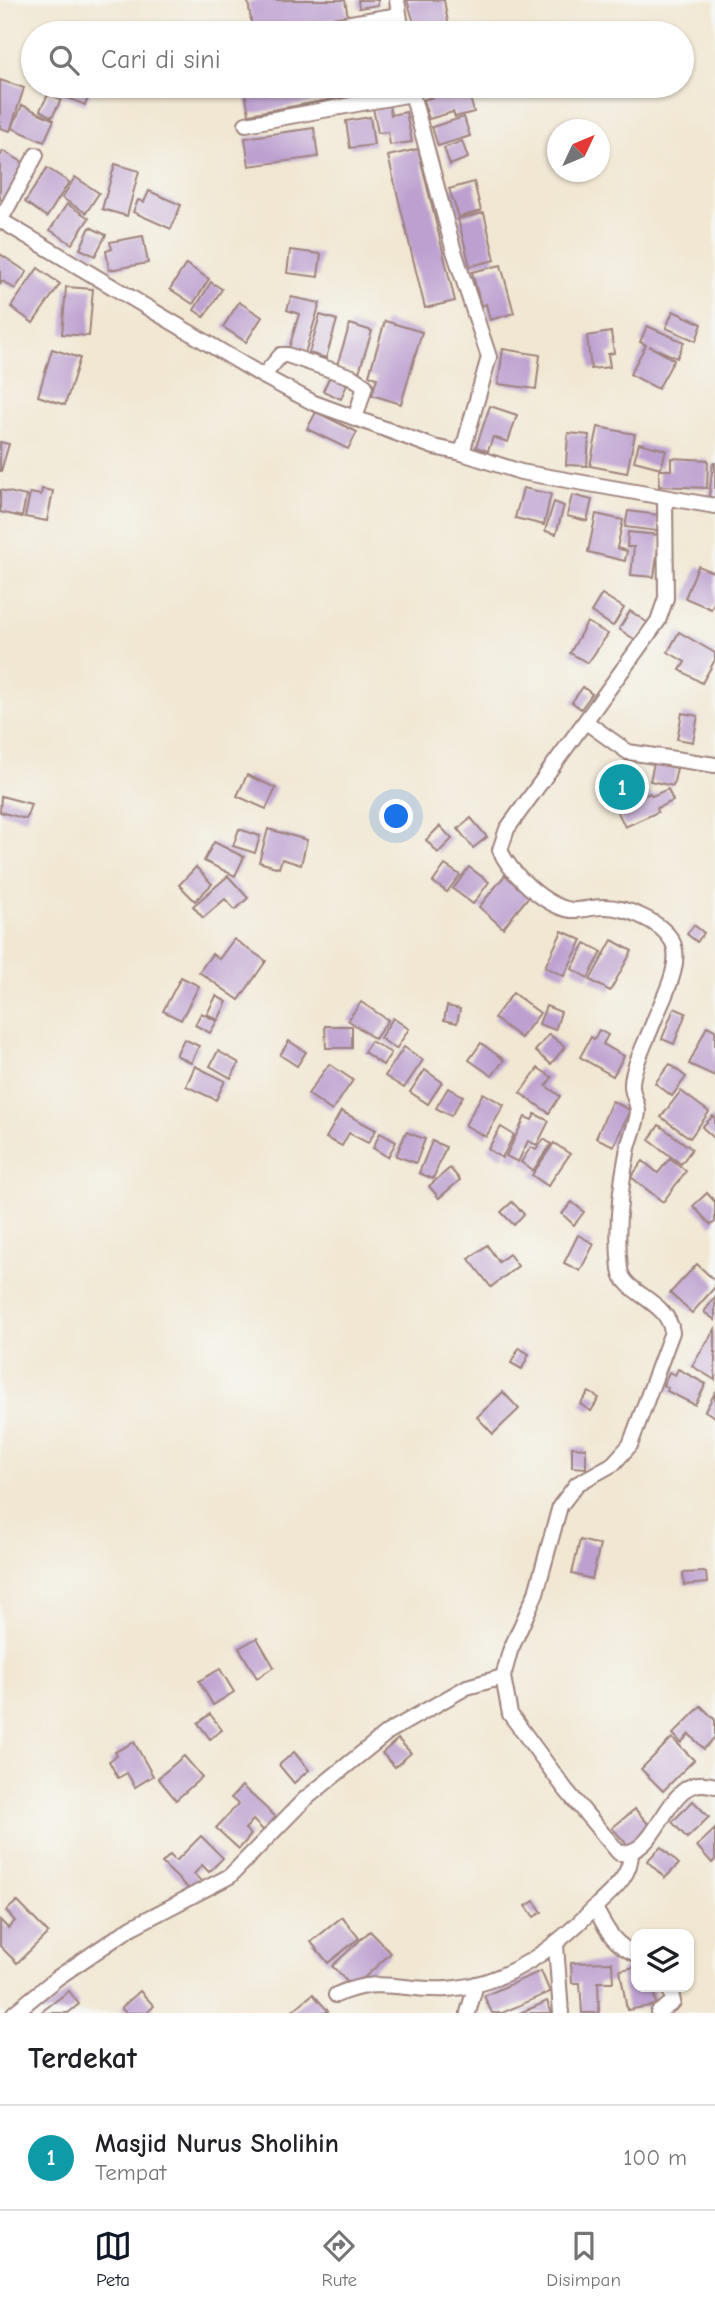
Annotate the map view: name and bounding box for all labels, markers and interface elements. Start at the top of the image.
search box [21,21,694,98]
icon: search [45,41,83,79]
text: Cari di sini [101,45,221,75]
north arrow [547,119,610,182]
pin: 1 [599,761,645,813]
your location [379,799,413,833]
map controls [631,1929,694,1992]
button: layers [631,1929,694,1992]
text: Terdekat [28,2041,137,2076]
text: Masjid Nurus Sholihin [95,2129,339,2159]
text: 1 [46,2144,56,2171]
text: 100 m [623,2144,687,2171]
text: Tempat [95,2159,166,2186]
tab: Peta [94,2227,132,2291]
tab: Rute [320,2227,358,2291]
tab: Disimpan [546,2227,621,2291]

